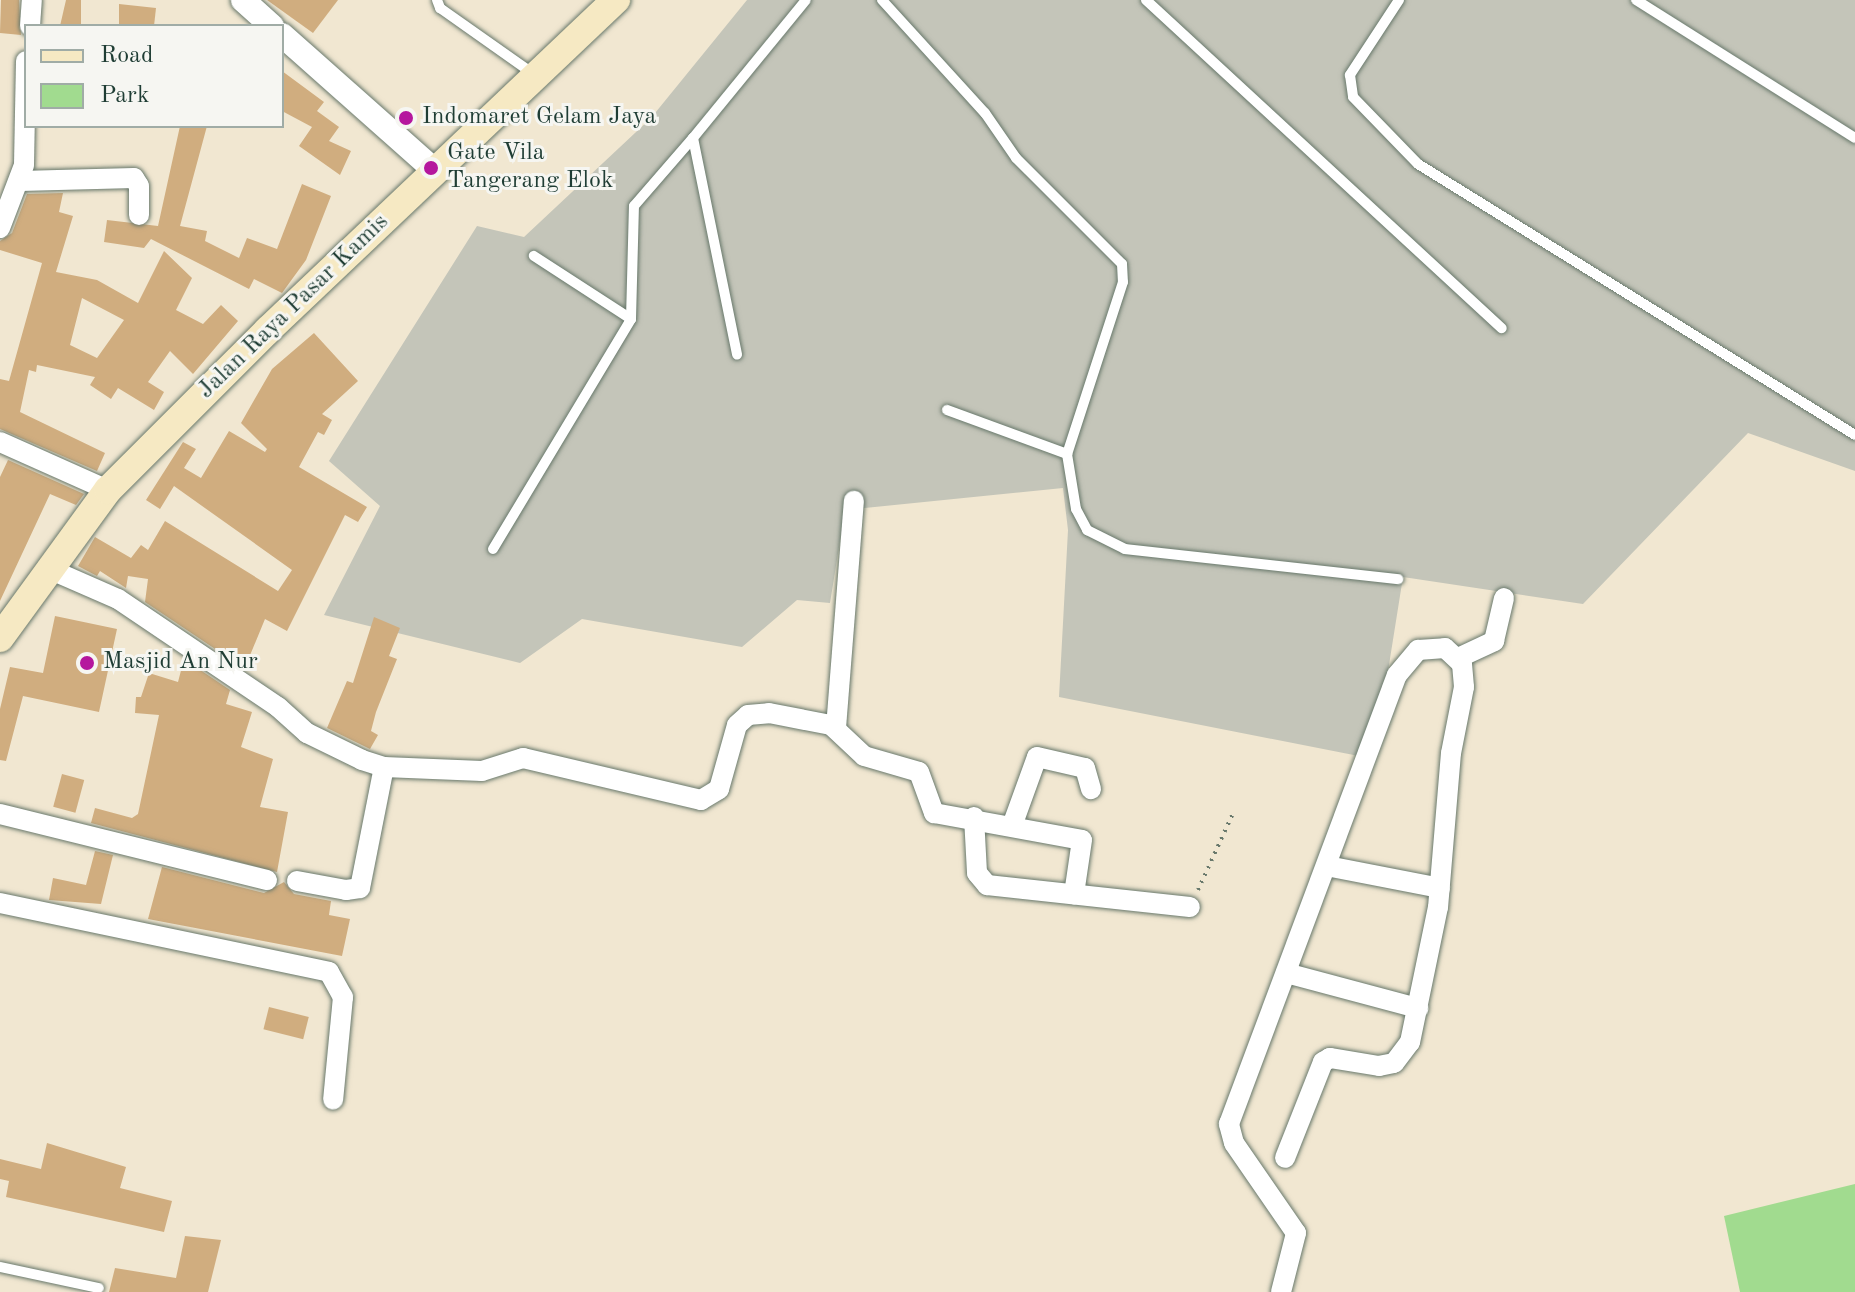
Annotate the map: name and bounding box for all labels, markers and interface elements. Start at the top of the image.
legend [24,24,284,128]
text: Road [100,44,153,68]
text: Park [100,84,149,108]
place label: Indomaret Gelam Jaya [422,104,656,132]
marker: Indomaret Gelam Jaya [397,109,415,127]
place label: Gate Vila Tangerang Elok [447,140,613,196]
marker: Gate Vila Tangerang Elok [422,159,440,177]
street label: Jalan Raya Pasar Kamis [193,208,395,406]
place label: Masjid An Nur [103,649,258,677]
marker: Masjid An Nur [78,654,96,672]

